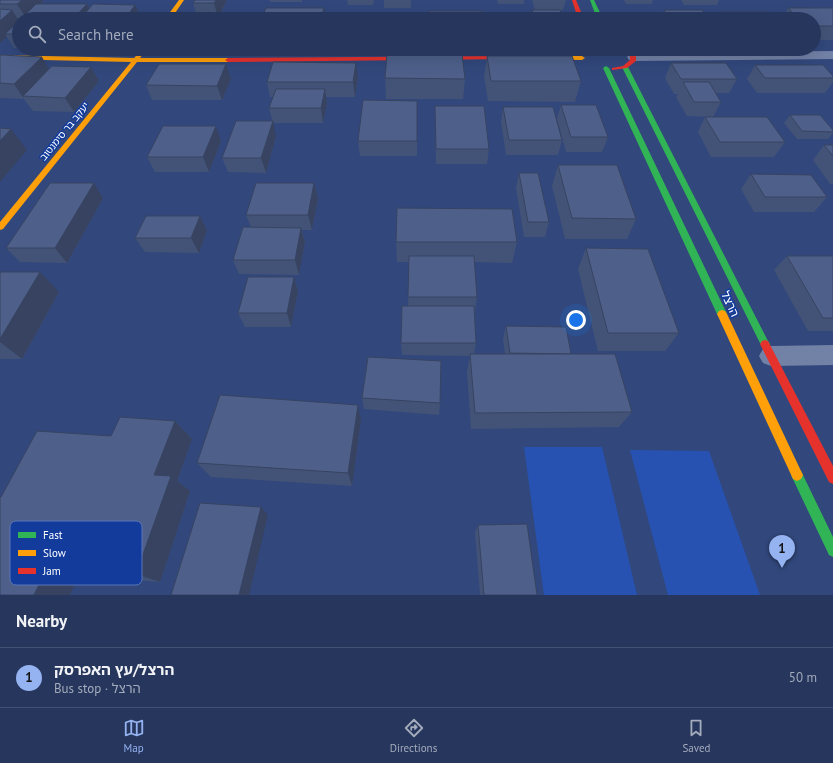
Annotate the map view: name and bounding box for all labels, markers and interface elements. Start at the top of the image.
search box [12,12,821,56]
icon: search [26,23,48,45]
text: Search here [58,25,134,44]
street label: יעקב בר סימנטוב [37,99,92,163]
street label: הרצל [718,288,743,319]
your location [566,310,586,330]
legend [10,521,142,585]
text: Fast [43,528,63,542]
pin: 1 [769,535,795,568]
text: Slow [43,546,66,560]
text: Jam [42,564,61,578]
text: Nearby [16,610,67,632]
text: הרצל/עץ האפרסק [54,660,174,679]
text: 1 [25,669,33,686]
text: 50 m [789,669,817,686]
text: Bus stop · הרצל [54,680,141,697]
tab: Map [123,717,145,755]
tab: Directions [390,717,437,755]
tab: Saved [682,717,710,755]

